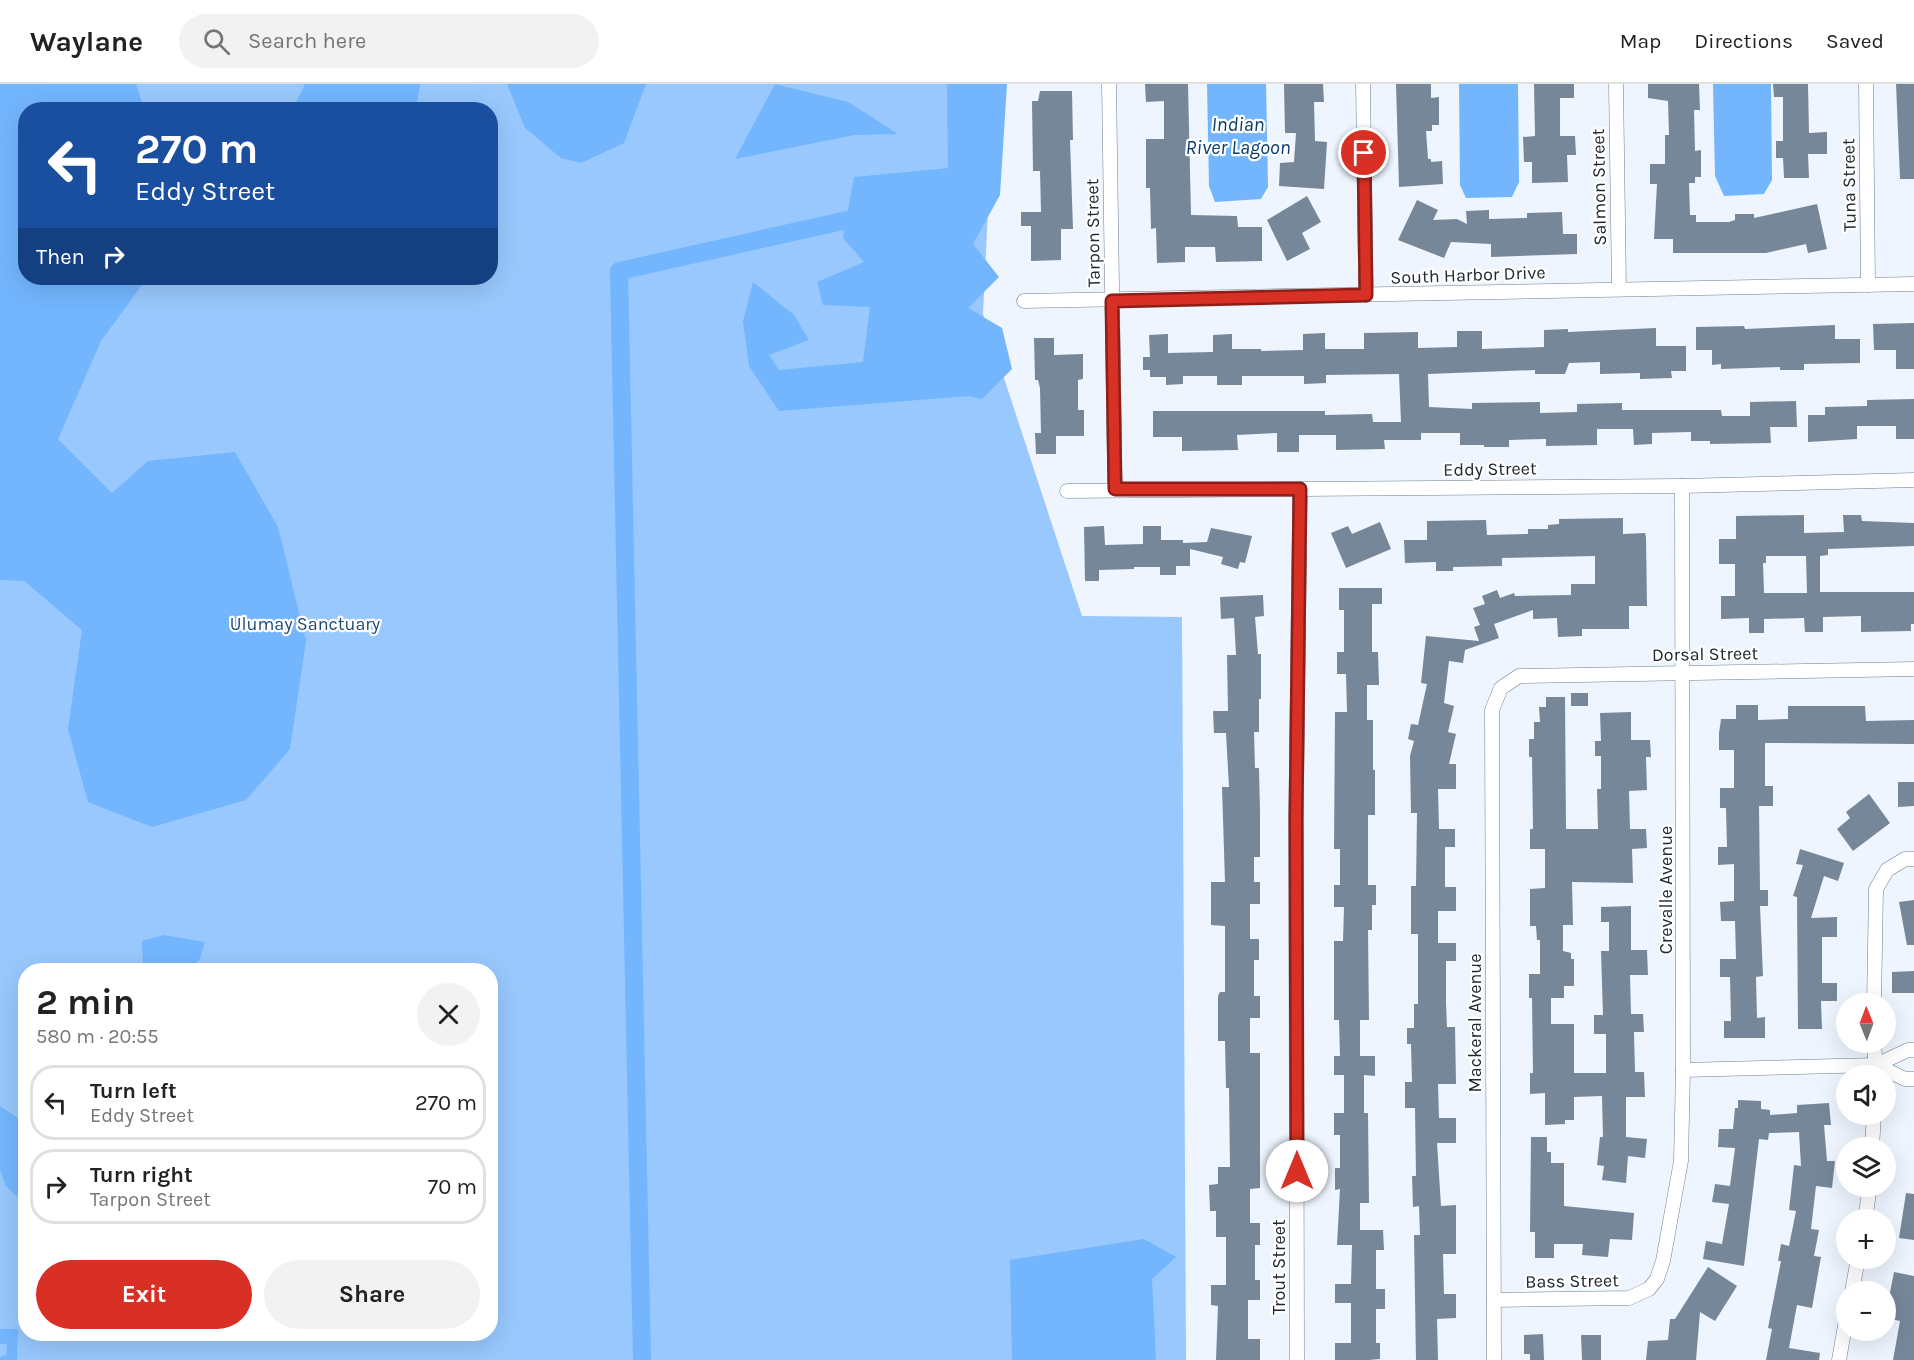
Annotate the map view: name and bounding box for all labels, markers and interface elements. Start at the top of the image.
search box [179,14,599,68]
text: Waylane [30,25,143,58]
icon: search [200,25,233,58]
text: Search here [248,28,366,54]
text: Map [1620,29,1661,53]
text: Directions [1694,29,1793,53]
text: Saved [1826,29,1884,53]
water label: Indian River Lagoon [1185,113,1291,159]
text: 270 m [135,124,258,174]
icon: left [36,126,114,204]
pin [1338,127,1389,178]
street label: Salmon Street [1587,128,1611,246]
icon: arrive [1347,136,1380,169]
street label: Tuna Street [1837,138,1861,232]
text: Eddy Street [135,175,275,207]
street label: Tarpon Street [1081,178,1105,288]
icon: right [97,240,130,273]
text: Then [36,244,85,270]
street label: South Harbor Drive [1390,261,1546,289]
street label: Eddy Street [1443,457,1537,481]
park label: Ulumay Sanctuary [230,613,381,635]
street label: Dorsal Street [1652,642,1759,666]
street label: Crevalle Avenue [1655,826,1677,954]
street label: Mackeral Avenue [1464,954,1486,1092]
text: 2 min [36,981,135,1023]
button: close [417,983,480,1046]
north arrow [1836,993,1896,1053]
map controls [1836,993,1896,1341]
text: 580 m · 20:55 [36,1025,159,1048]
button: sound [1836,1065,1896,1125]
text: Turn left [90,1078,177,1104]
icon: left [39,1086,72,1119]
text: 270 m [415,1090,477,1116]
text: Eddy Street [90,1104,194,1127]
button: layers [1836,1137,1896,1197]
position arrow [1265,1139,1329,1203]
text: Turn right [90,1162,193,1188]
icon: right [39,1170,72,1203]
text: 70 m [428,1174,477,1200]
text: Tarpon Street [90,1188,211,1211]
button: + [1836,1209,1896,1269]
street label: Trout Street [1268,1219,1290,1315]
button: Exit [36,1260,252,1329]
button: Share [264,1260,480,1329]
street label: Bass Street [1525,1269,1619,1293]
button: − [1836,1281,1896,1341]

